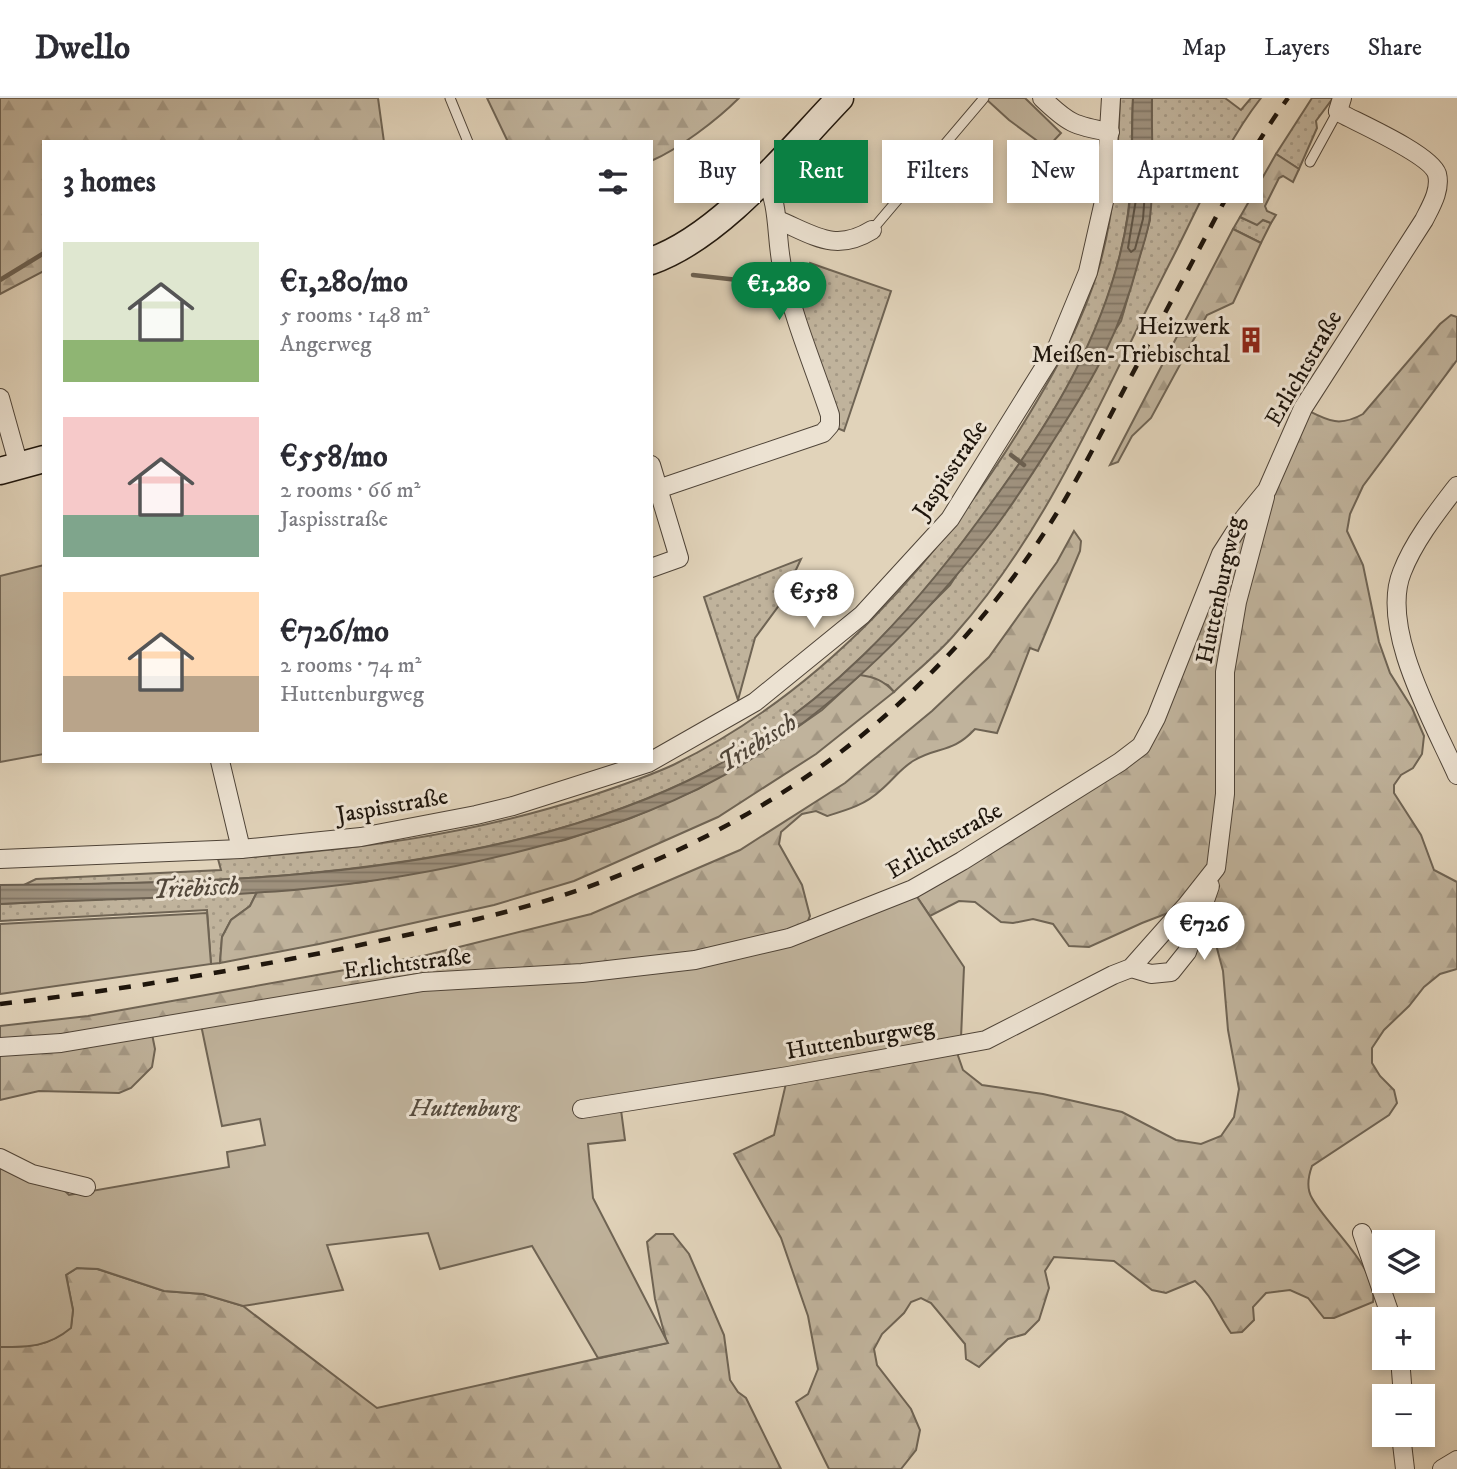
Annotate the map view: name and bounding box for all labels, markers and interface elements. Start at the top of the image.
text: Dwello [35,28,130,69]
text: Map [1182,33,1226,63]
text: Layers [1264,33,1330,63]
text: Share [1368,33,1422,63]
chip: Buy [674,140,760,203]
chip: Rent [774,140,868,203]
chip: Filters [882,140,993,203]
chip: New [1007,140,1099,203]
chip: Apartment [1113,140,1263,203]
icon: filters [594,163,632,201]
text: 3 homes [63,164,156,201]
pin: €1,280 [722,262,836,322]
text: €1,280/mo [280,264,408,301]
icon: home [119,270,203,354]
text: €1,280 [747,270,811,299]
text: 5 rooms · 148 m² [280,301,430,330]
street label: Erlichtstraße [1259,305,1349,432]
place label: Heizwerk Meißen-Triebischtal [1031,312,1231,370]
building icon: Heizwerk Meißen-Triebischtal [1236,325,1266,355]
text: Angerweg [280,330,372,359]
street label: Jaspisstraße [906,414,995,526]
text: €558/mo [280,439,388,476]
icon: home [119,445,203,529]
text: 2 rooms · 66 m² [280,476,420,505]
text: Jaspisstraße [280,505,388,534]
street label: Huttenburgweg [1190,513,1250,667]
pin: €558 [773,570,855,630]
text: €558 [790,578,838,607]
text: €726/mo [280,614,389,651]
icon: home [119,620,203,704]
text: 2 rooms · 74 m² [280,651,421,680]
text: Huttenburgweg [280,680,424,709]
water label: Triebisch [712,706,804,780]
street label: Jaspisstraße [332,781,450,831]
street label: Erlichtstraße [881,796,1008,886]
water label: Triebisch [152,870,241,907]
pin: €726 [1163,902,1245,962]
text: €726 [1180,910,1228,939]
street label: Erlichtstraße [341,941,473,987]
street label: Huttenburgweg [784,1011,937,1067]
park label: Huttenburg [409,1094,521,1124]
map controls [1372,1230,1435,1447]
button: layers [1372,1230,1435,1293]
button: + [1372,1307,1435,1370]
button: − [1372,1384,1435,1447]

